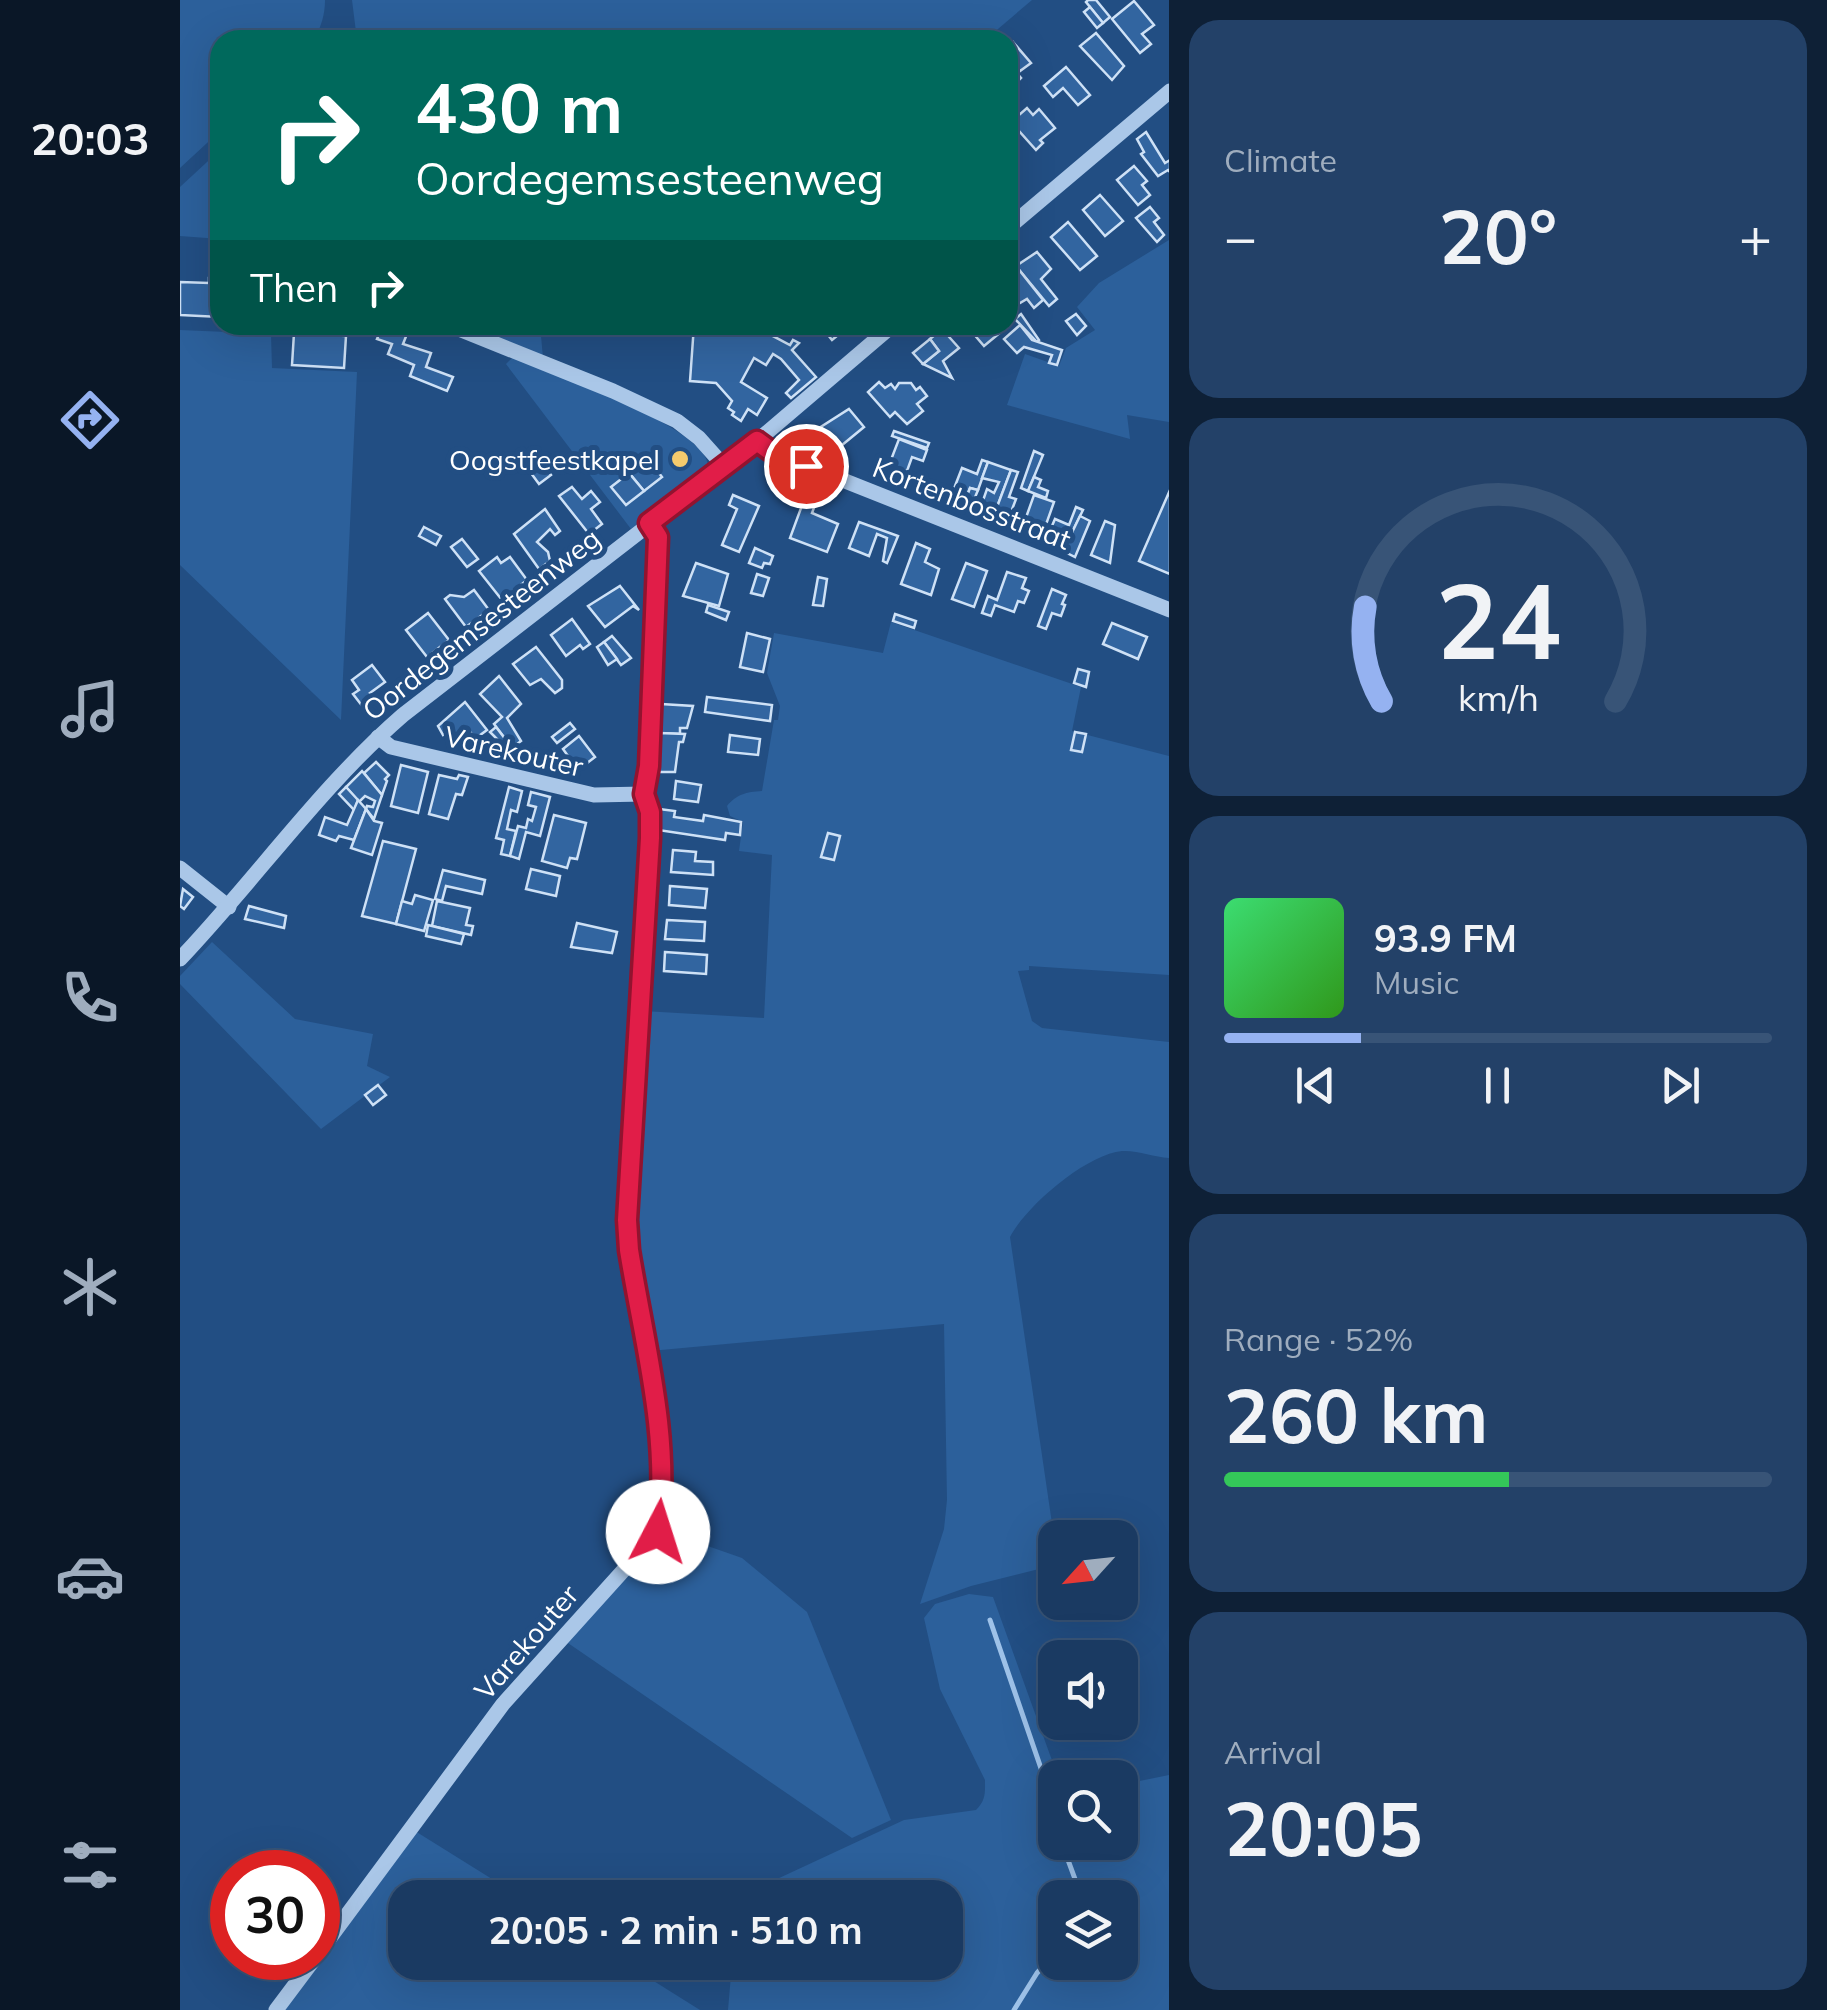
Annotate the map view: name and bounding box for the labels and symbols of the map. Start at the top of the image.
pin [764,424,849,509]
place label: Oogstfeestkapel [449,442,660,477]
marker: Oogstfeestkapel [669,448,691,470]
street label: Kortenbosstraat [868,449,1076,557]
street label: Oordegemsesteenweg [355,520,607,728]
street label: Varekouter [441,718,588,784]
position arrow [606,1480,710,1584]
north arrow [1038,1520,1138,1620]
street label: Varekouter [466,1577,586,1707]
speed limit sign: 30 [210,1850,340,1980]

